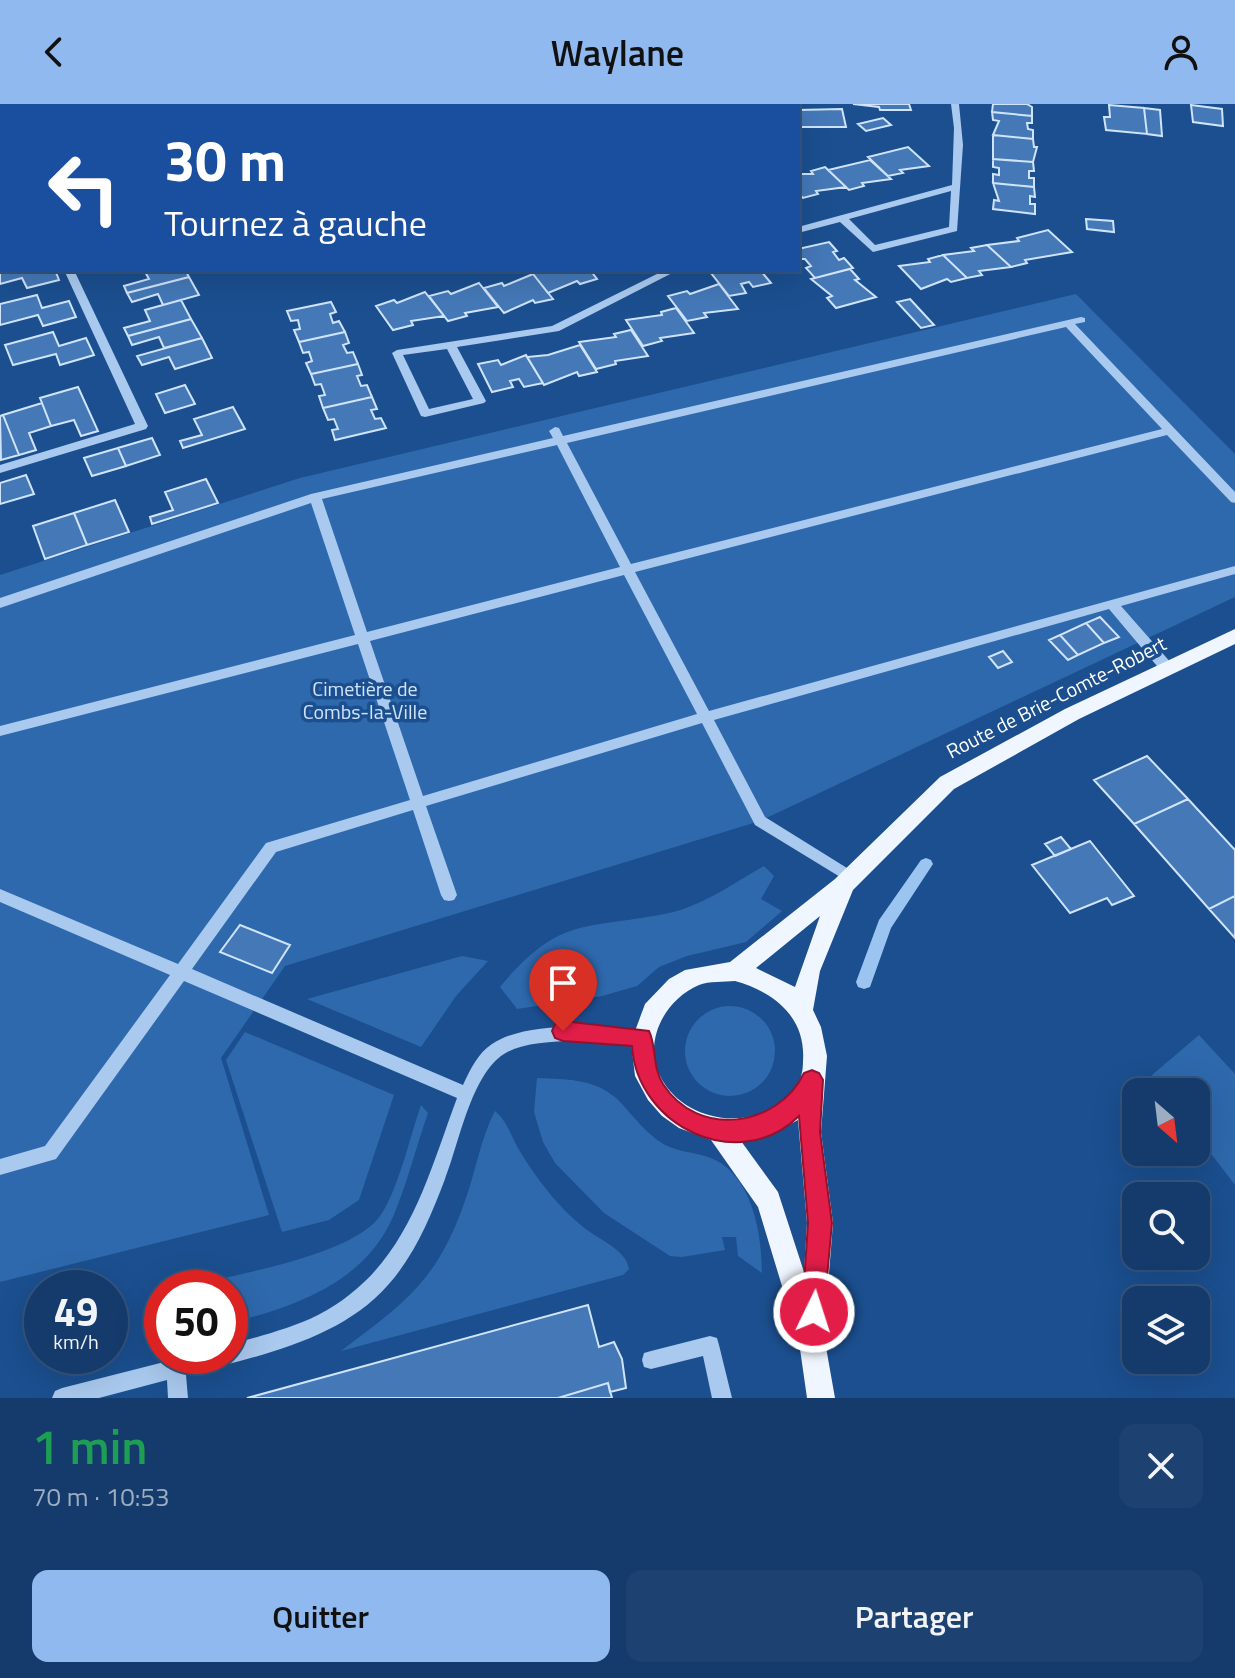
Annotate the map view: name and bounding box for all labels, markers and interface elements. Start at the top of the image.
text: Waylane [551,25,684,80]
icon: back [32,30,76,74]
icon: person [1159,30,1203,74]
text: 30 m [164,118,286,203]
icon: left [32,136,136,240]
text: Tournez à gauche [164,195,427,250]
street label: Route de Brie-Comte-Robert [941,628,1171,766]
park label: Cimetière de Combs-la-Ville [303,673,427,727]
pin [529,949,597,1031]
icon: arrive [541,961,585,1005]
north arrow [1122,1078,1210,1166]
map controls [1122,1078,1210,1374]
button: search [1122,1182,1210,1270]
speed limit sign: 50 [144,1270,248,1374]
position arrow [772,1270,856,1354]
text: 49 [54,1281,98,1342]
button: layers [1122,1286,1210,1374]
text: km/h [53,1326,99,1357]
text: 1 min [32,1410,147,1483]
button: close [1119,1424,1203,1508]
text: 70 m · 10:53 [32,1477,170,1516]
button: Quitter [32,1570,610,1662]
button: Partager [626,1570,1203,1662]

